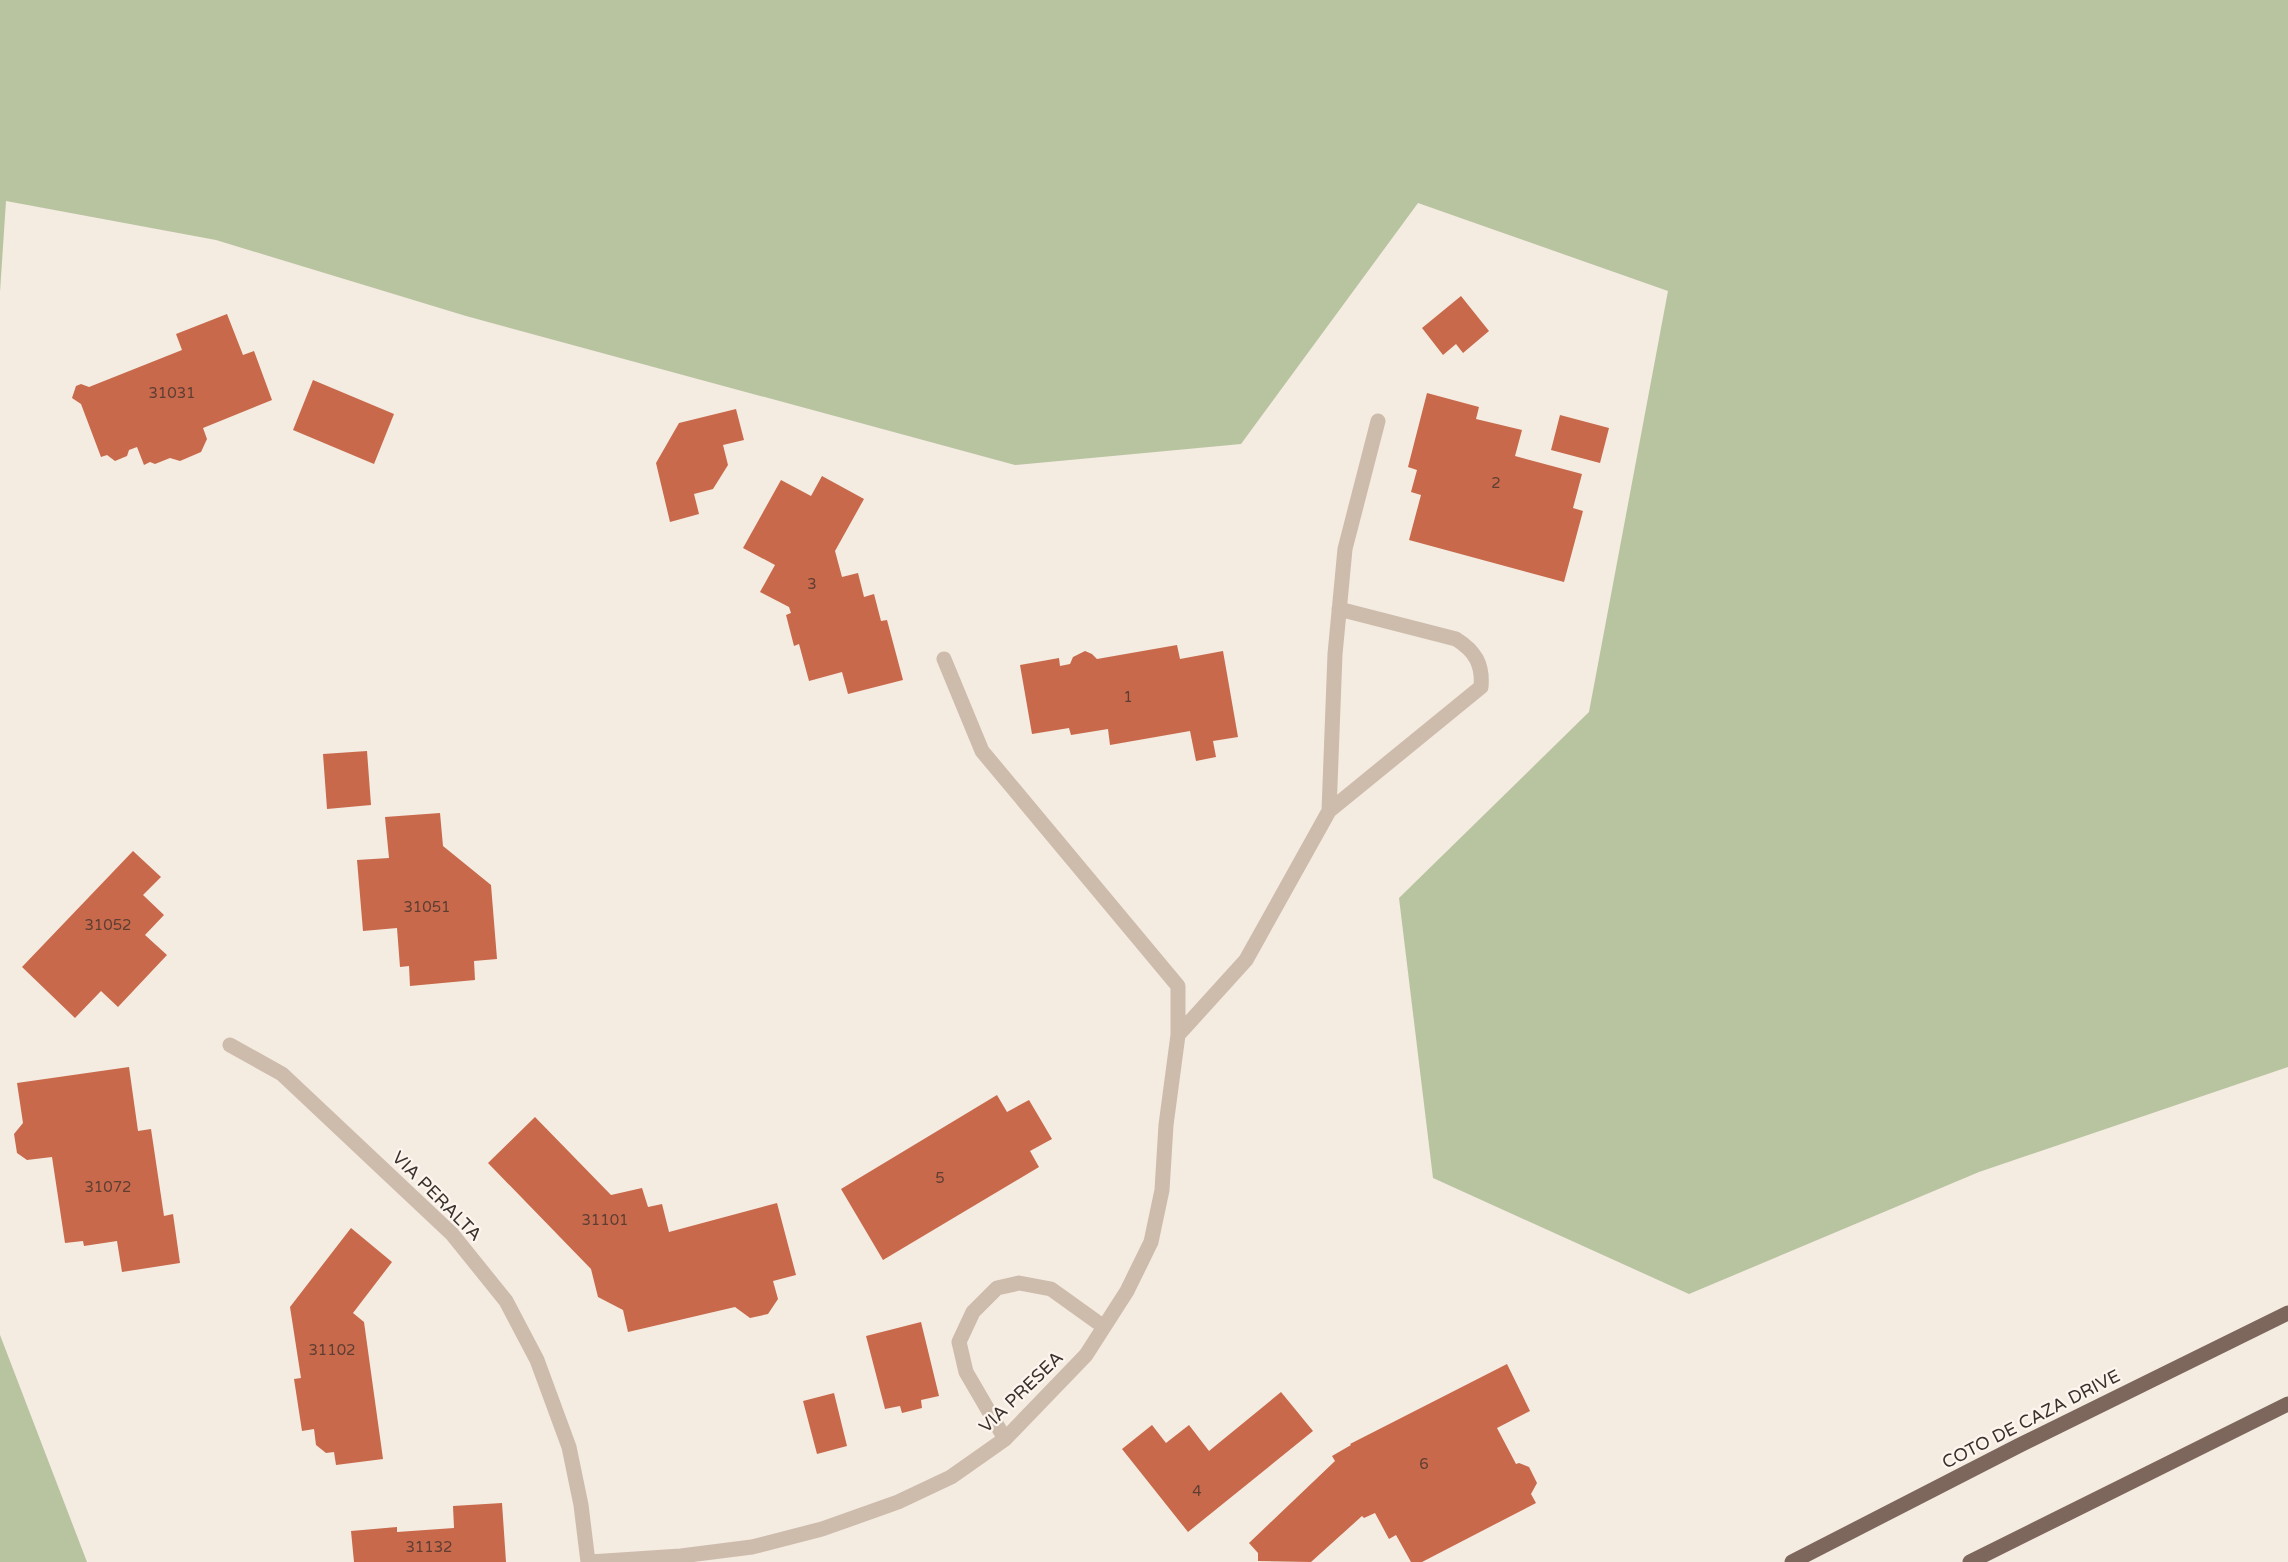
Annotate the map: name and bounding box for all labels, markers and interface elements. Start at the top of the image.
house number: 31031 [148,384,196,402]
house number: 2 [1491,474,1501,492]
house number: 3 [807,575,817,593]
house number: 1 [1123,688,1133,706]
house number: 31051 [403,898,451,916]
house number: 31052 [84,916,132,934]
street label: VIA PERALTA [388,1147,486,1245]
house number: 5 [935,1169,945,1187]
house number: 31072 [84,1178,132,1196]
house number: 31101 [581,1211,629,1229]
house number: 31102 [308,1341,356,1359]
street label: VIA PRESEA [974,1347,1068,1437]
street label: COTO DE CAZA DRIVE [1938,1365,2124,1473]
house number: 6 [1419,1455,1429,1473]
house number: 4 [1192,1482,1202,1500]
house number: 31132 [405,1538,453,1556]

